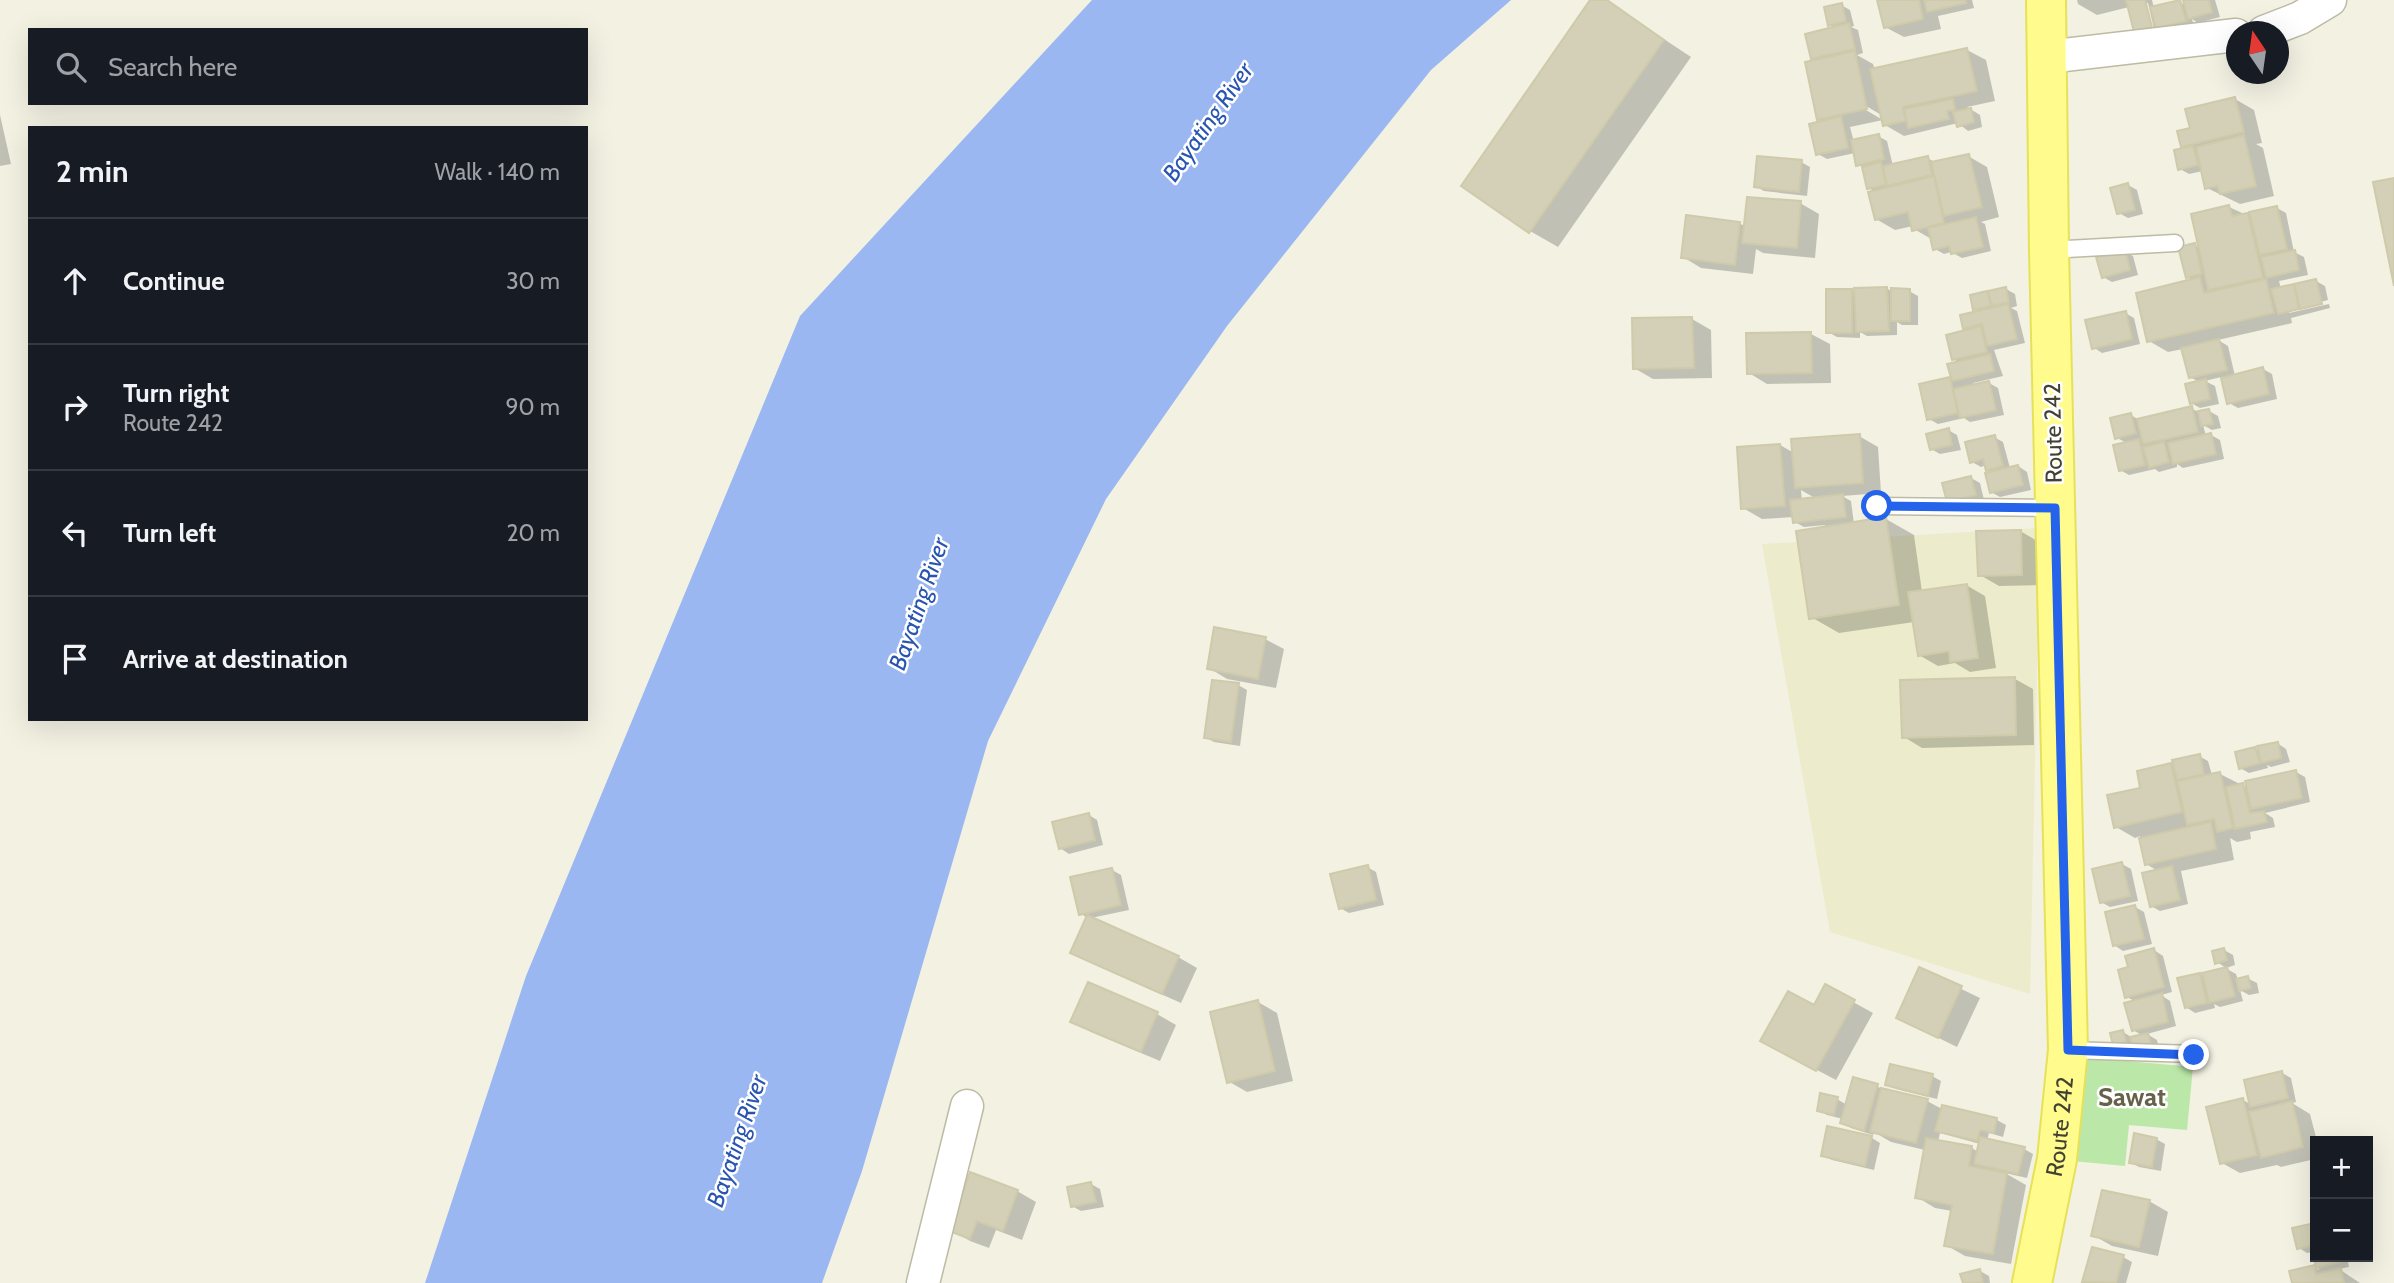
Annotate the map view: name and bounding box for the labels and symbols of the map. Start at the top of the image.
north arrow [2226,21,2289,84]
water label: Bayating River [1156,56,1260,187]
street label: Route 242 [2038,383,2068,483]
route start [1861,490,1892,521]
water label: Bayating River [882,532,955,674]
route end [2178,1039,2209,1070]
water label: Bayating River [700,1069,773,1211]
street label: Route 242 [2040,1075,2079,1179]
district label: Sawat [2098,1081,2166,1113]

